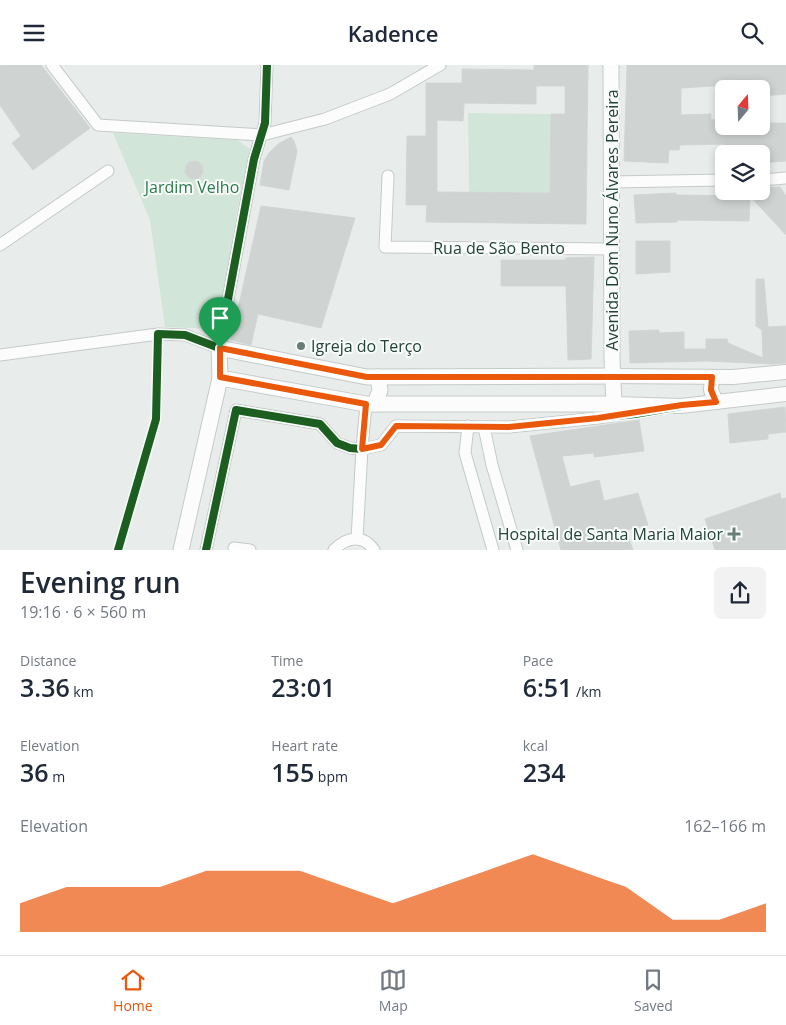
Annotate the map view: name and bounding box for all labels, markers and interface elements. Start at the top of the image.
text: Kadence [348,18,438,48]
icon: menu [20,19,48,47]
icon: search [738,19,766,47]
north arrow [715,80,770,135]
map controls [715,80,770,200]
street label: Avenida Dom Nuno Álvares Pereira [601,89,623,351]
button: layers [715,145,770,200]
park label: Jardim Velho [143,176,239,198]
street label: Rua de São Bento [433,237,565,259]
pin [199,297,241,348]
icon: arrive [206,304,234,332]
place label: Igreja do Terço [311,335,422,357]
marker: Igreja do Terço [295,340,307,352]
place label: Hospital de Santa Maria Maior [498,523,723,545]
marker: Hospital de Santa Maria Maior [727,527,741,541]
text: Evening run [20,563,181,601]
button: share [714,567,766,619]
text: 19:16 · 6 × 560 m [20,601,146,623]
text: Distance [20,651,76,670]
text: Time [271,651,303,670]
text: Pace [523,651,553,670]
text: 3.36 [20,670,70,704]
text: 23:01 [271,670,335,704]
text: 6:51 [523,670,572,704]
text: km [70,682,94,701]
text: /km [572,682,601,701]
text: Elevation [20,736,79,755]
text: Heart rate [271,736,338,755]
text: kcal [523,736,548,755]
text: 36 [20,755,49,789]
text: 155 [271,755,314,789]
text: 234 [523,755,566,789]
text: m [49,767,65,786]
text: bpm [314,767,348,786]
text: Elevation [20,815,88,837]
text: 162–166 m [684,815,766,837]
tab: Home [113,966,153,1015]
tab: Map [379,966,408,1015]
tab: Saved [634,966,673,1015]

